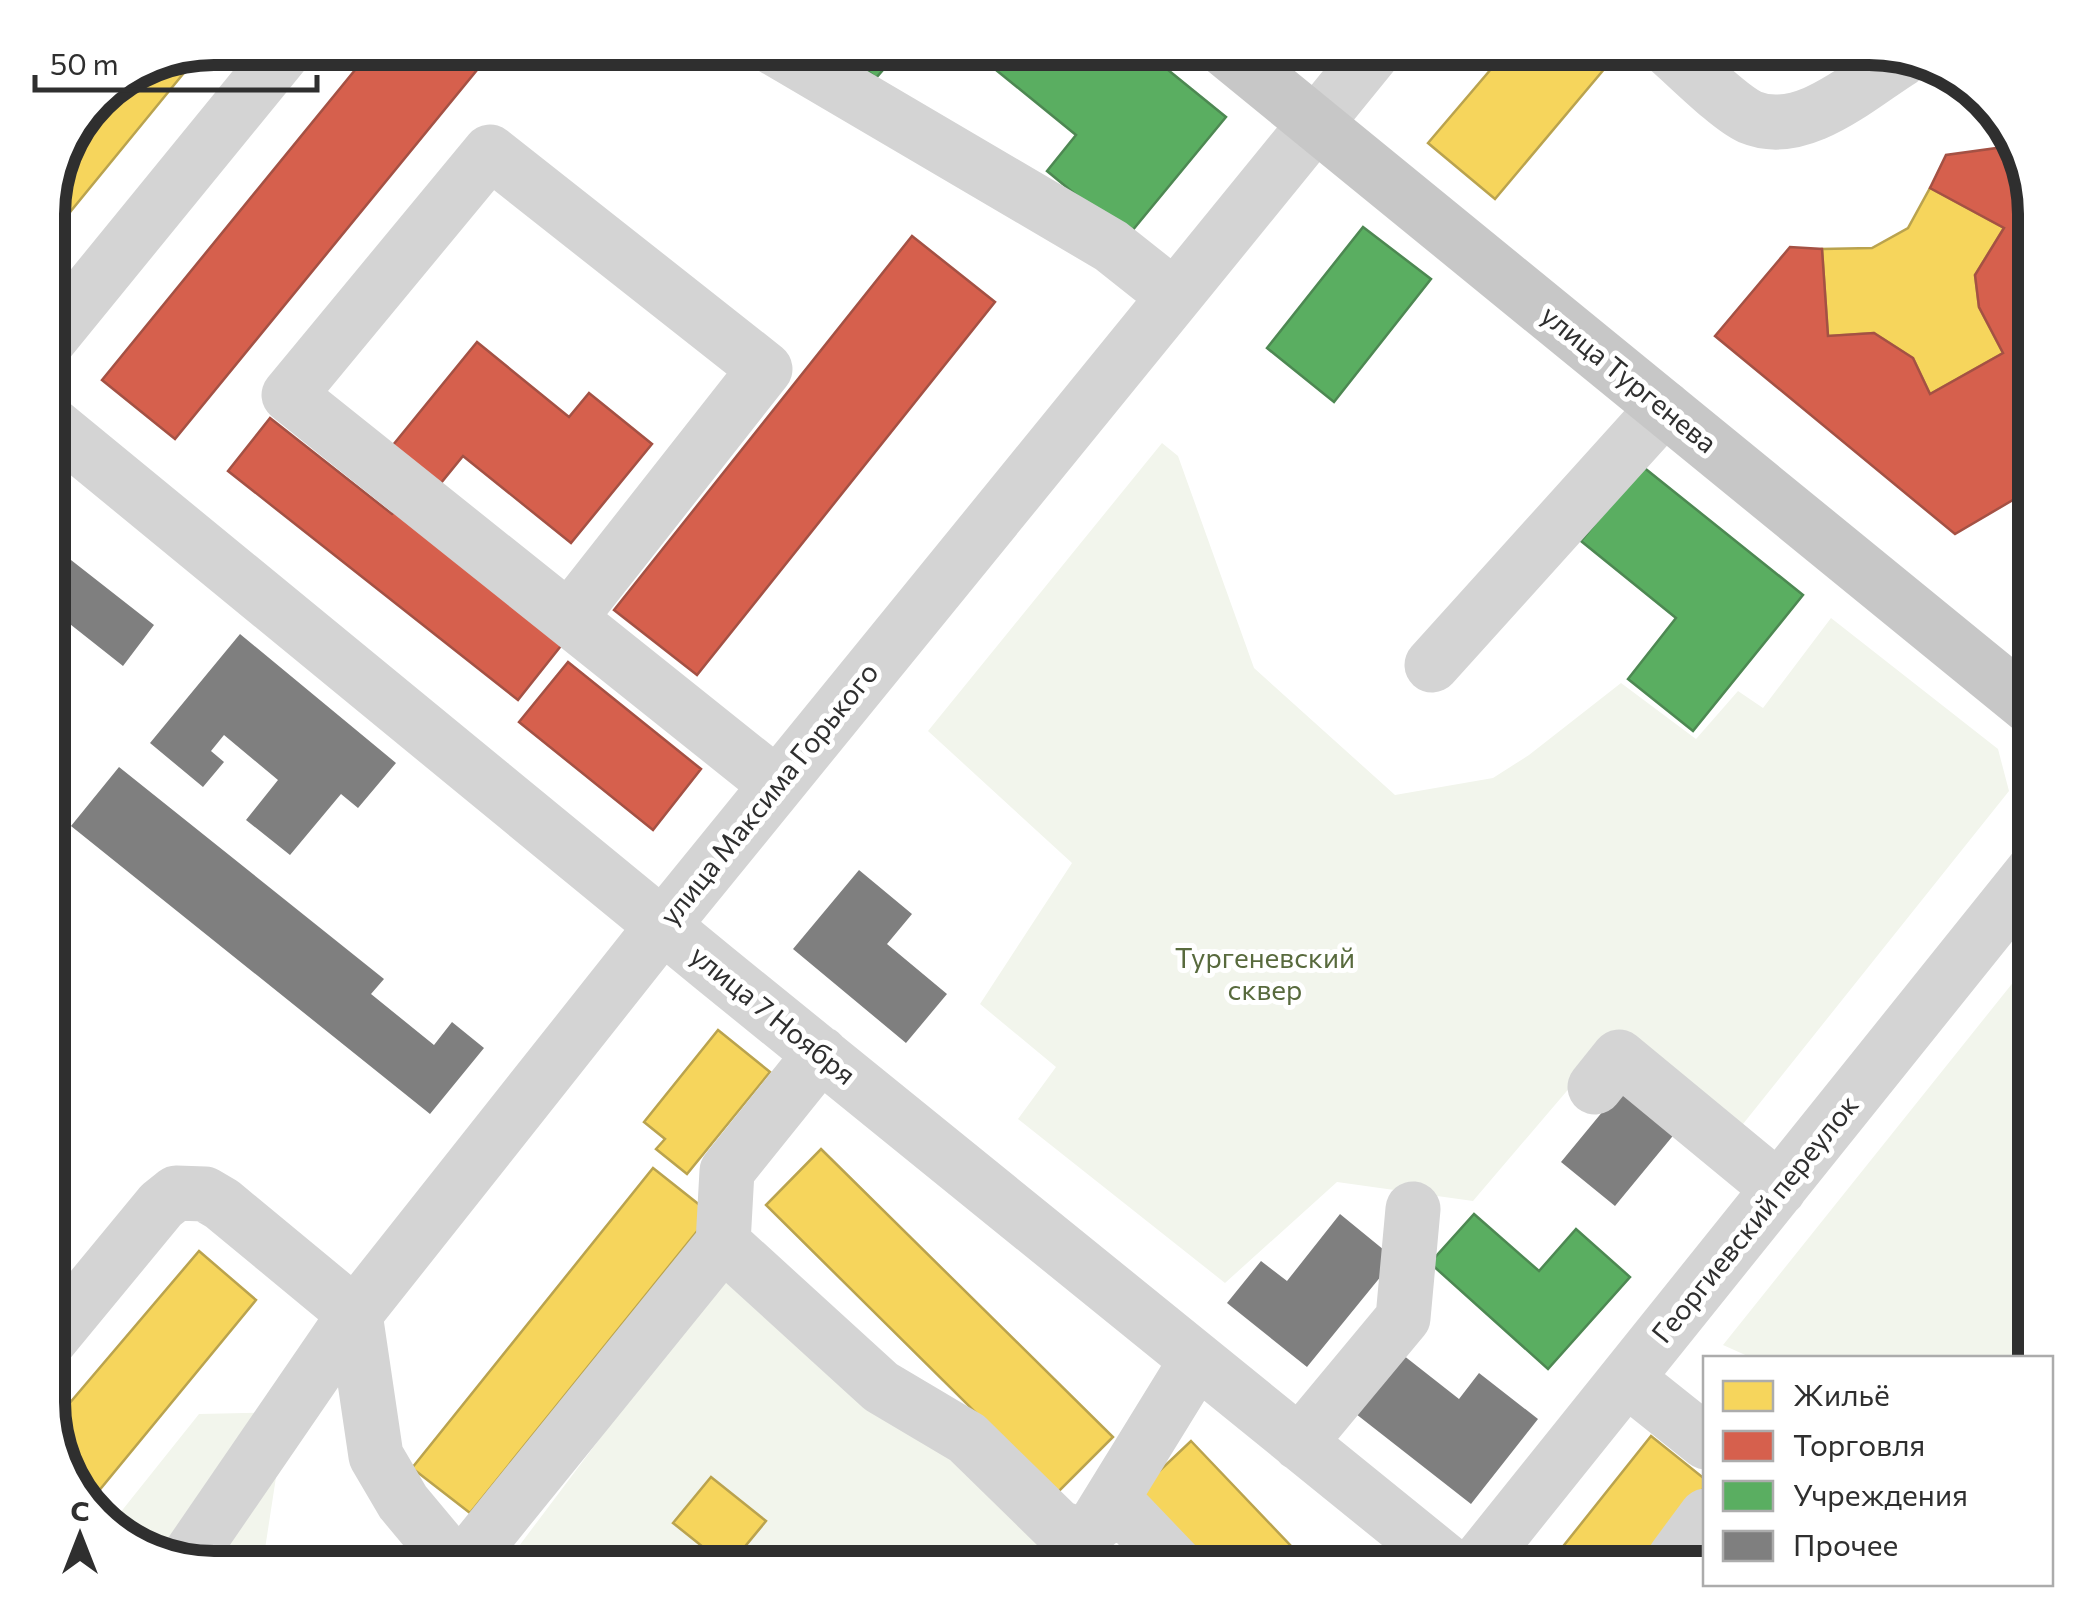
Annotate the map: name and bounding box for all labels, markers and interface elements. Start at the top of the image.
scale bar [35,30,318,92]
text: 50 m [50,44,119,81]
street label: улица Тургенева [1535,297,1724,459]
street label: улица Максима Горького [652,655,885,932]
street label: улица 7 Ноября [684,937,863,1091]
park label: Тургеневский сквер [1175,940,1355,1006]
street label: Георгиевский переулок [1644,1088,1865,1349]
legend [1703,1356,2053,1586]
text: Жильё [1793,1375,1890,1412]
text: Торговля [1793,1425,1925,1462]
text: Учреждения [1793,1475,1968,1512]
north arrow [30,1486,130,1586]
text: С [70,1493,90,1527]
text: Прочее [1793,1525,1898,1562]

